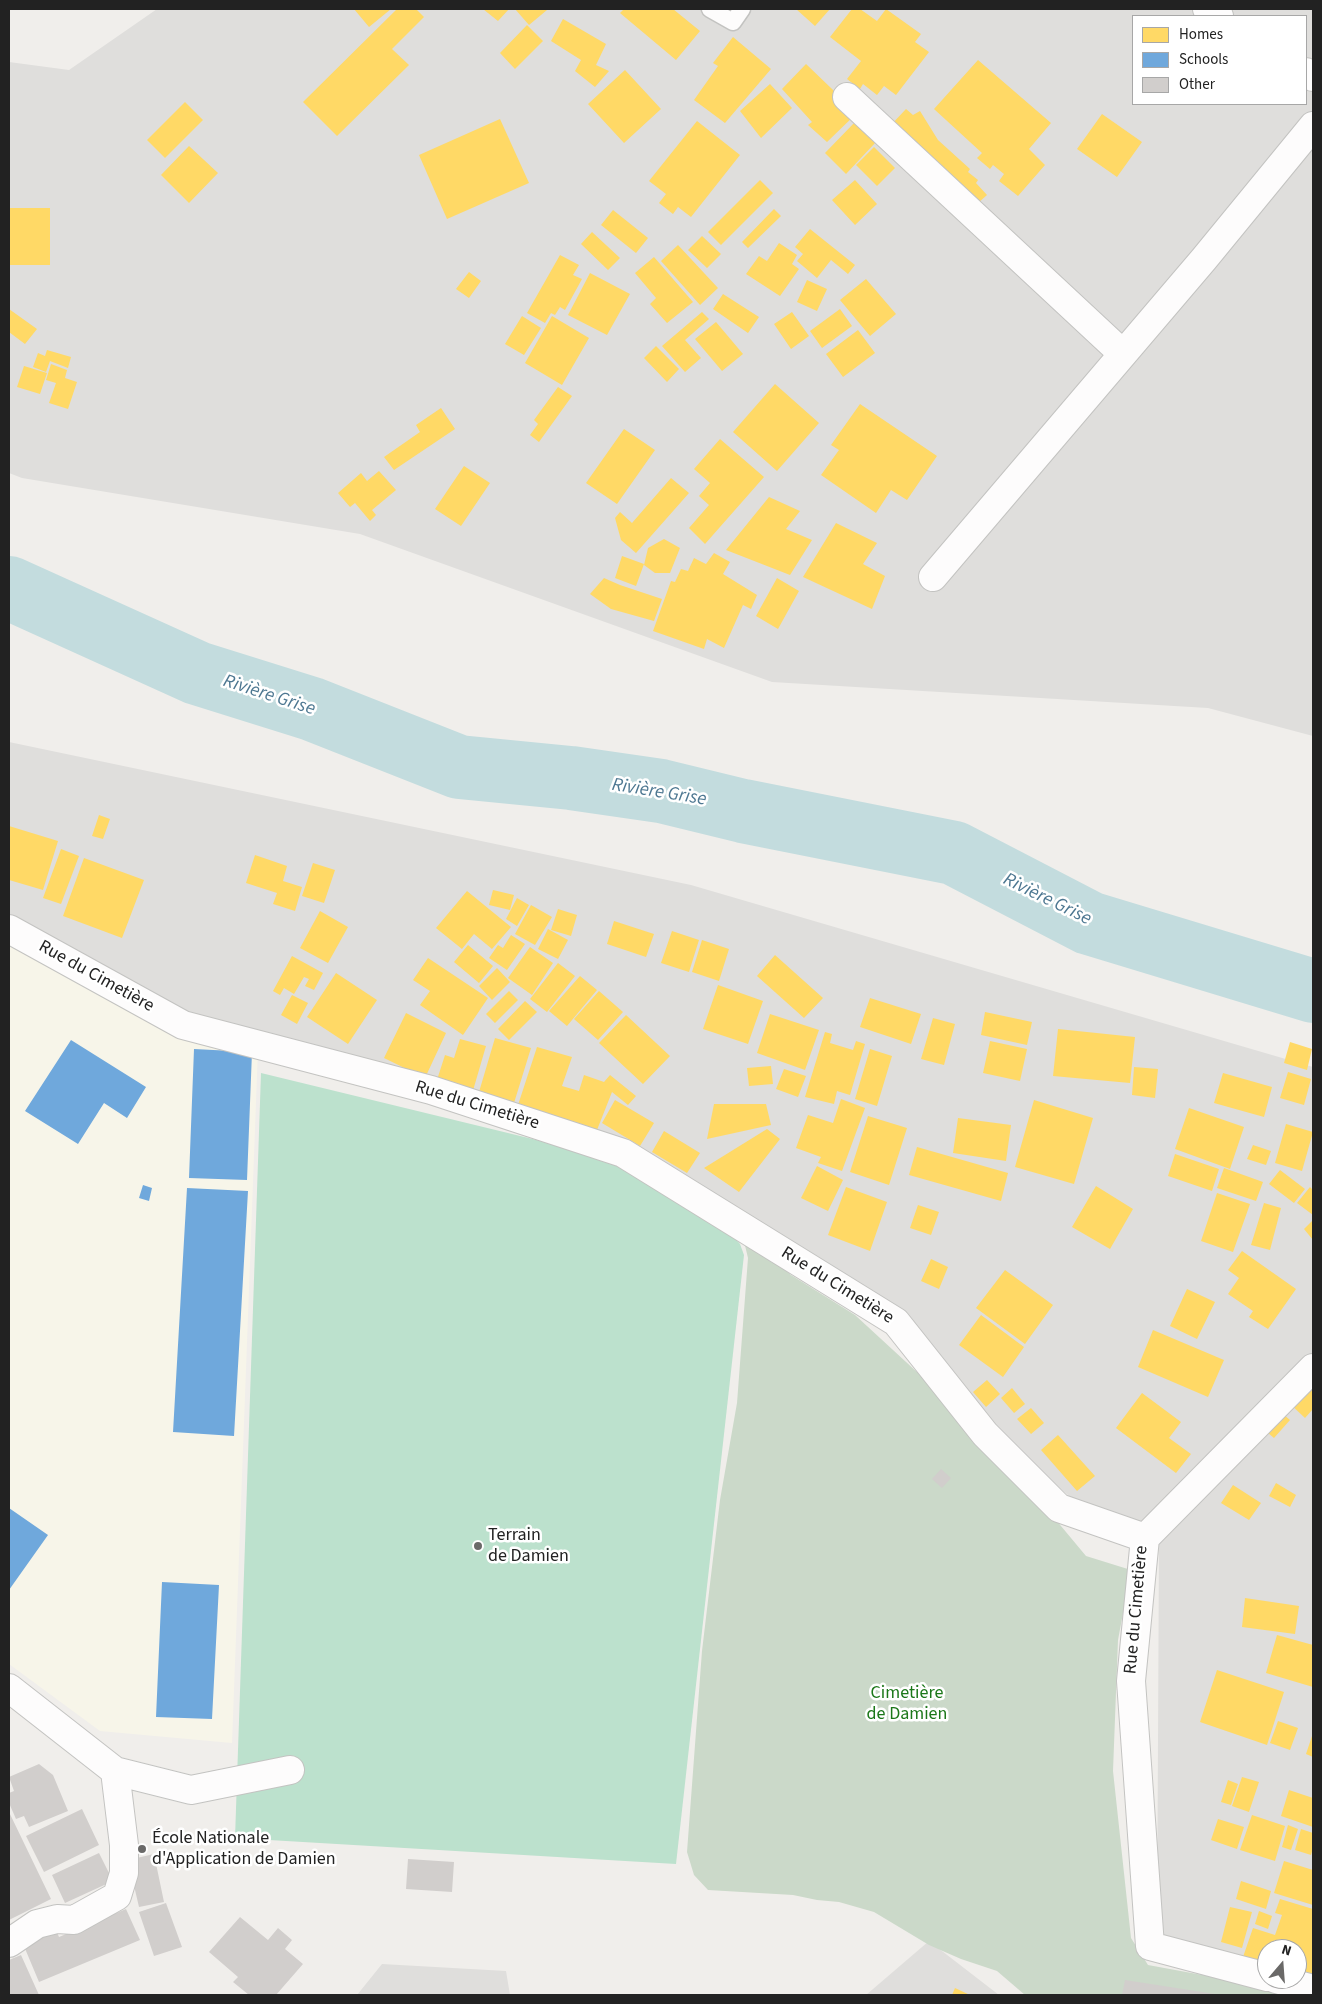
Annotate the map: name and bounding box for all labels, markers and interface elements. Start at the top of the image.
legend [1132,15,1307,105]
text: Homes [1179,24,1223,45]
text: Schools [1179,49,1228,70]
text: Other [1179,74,1215,95]
water label: Rivière Grise [220,670,318,722]
water label: Rivière Grise [610,774,708,812]
water label: Rivière Grise [999,869,1095,931]
street label: Rue du Cimetière [34,936,158,1018]
street label: Rue du Cimetière [412,1077,542,1135]
street label: Rue du Cimetière [777,1243,897,1329]
place label: Terrain de Damien [488,1525,569,1568]
marker: Terrain de Damien [472,1540,484,1552]
street label: Rue du Cimetière [1121,1545,1153,1675]
park label: Cimetière de Damien [867,1683,947,1726]
place label: École Nationale d'Application de Damien [152,1828,336,1870]
marker: École Nationale d'Application de Damien [136,1843,148,1855]
north arrow [1257,1939,1307,1989]
text: N [1279,1940,1294,1962]

